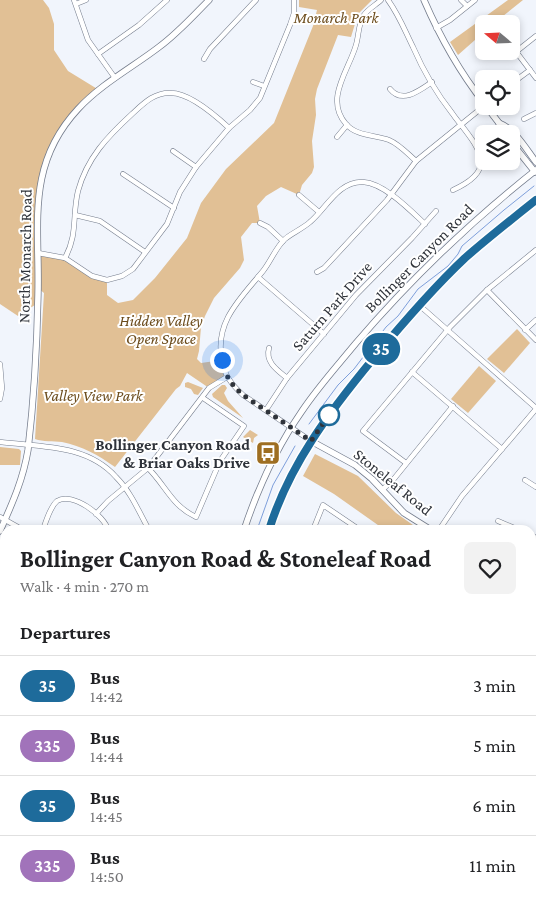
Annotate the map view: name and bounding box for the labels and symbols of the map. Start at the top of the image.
park label: Monarch Park [292,9,380,26]
north arrow [475,15,520,60]
street label: North Monarch Road [15,188,35,323]
street label: Bollinger Canyon Road [361,200,478,316]
street label: Saturn Park Drive [289,258,375,354]
park label: Hidden Valley Open Space [119,312,203,348]
line badge: 35 [358,333,404,365]
your location [210,348,235,373]
park label: Valley View Park [43,387,144,405]
unlabelled marker [318,404,340,426]
place label: Bollinger Canyon Road & Briar Oaks Drive [95,436,251,471]
bus stop icon: Bollinger Canyon Road & Briar Oaks Drive [255,440,281,466]
street label: Stoneleaf Road [351,445,436,519]

